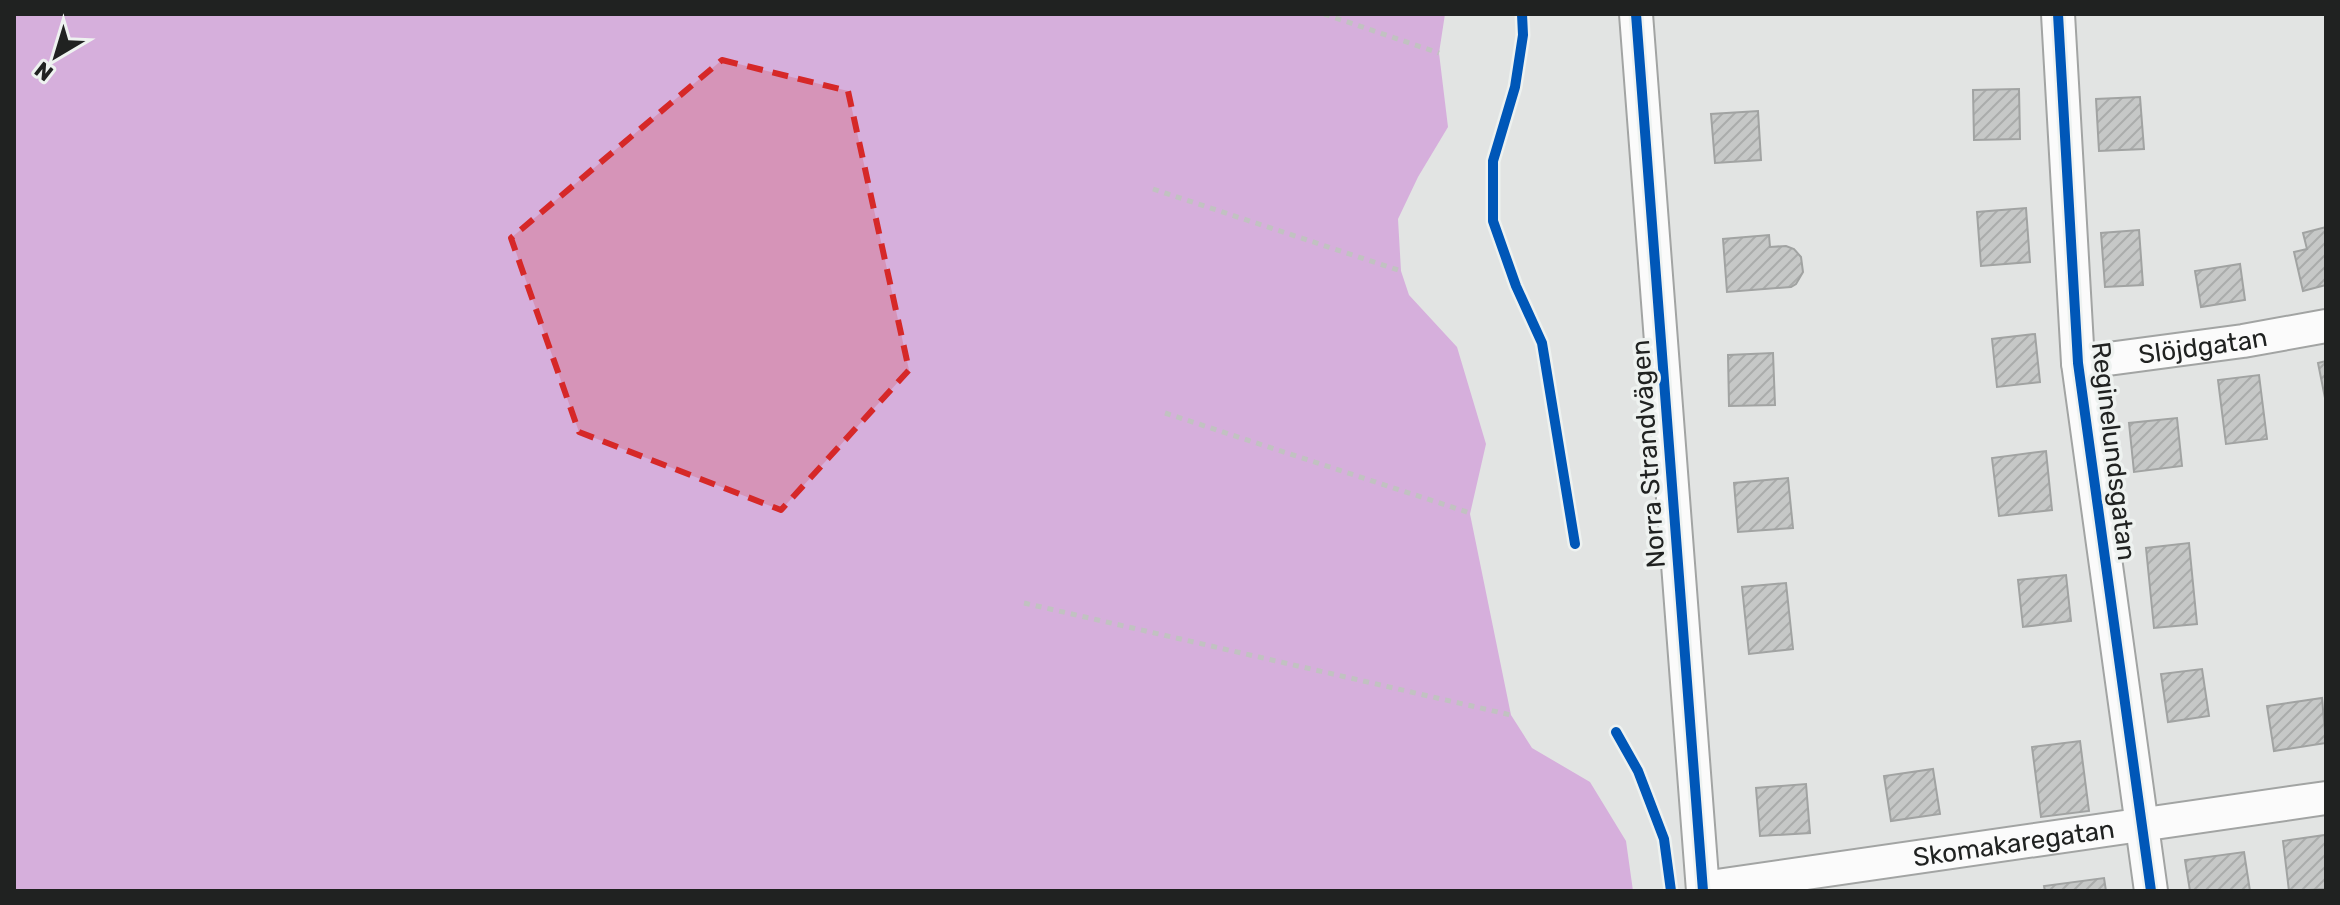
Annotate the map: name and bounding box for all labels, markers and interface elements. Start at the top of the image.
north arrow [16,16,96,96]
text: N [29,56,59,87]
street label: Slöjdgatan [2137,322,2270,371]
street label: Norra Strandvägen [1625,339,1672,569]
street label: Reginelundsgatan [2085,340,2142,562]
street label: Skomakaregatan [1911,814,2117,873]

